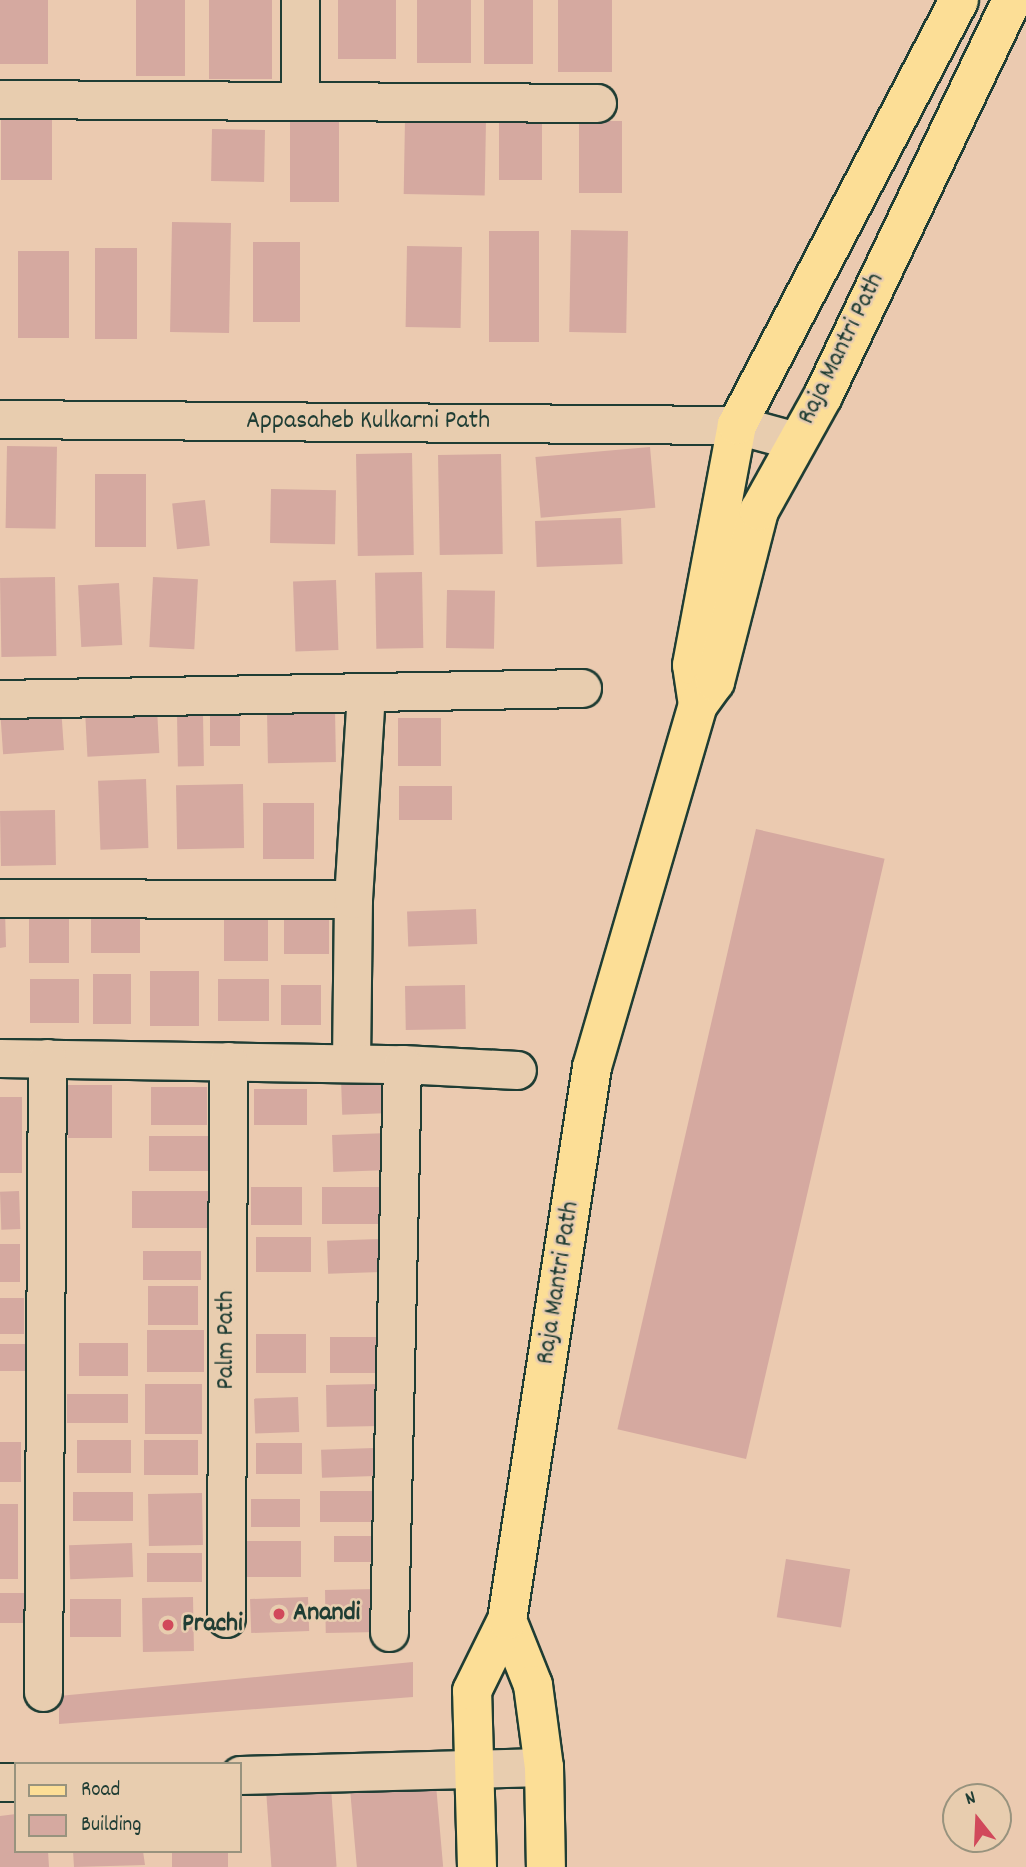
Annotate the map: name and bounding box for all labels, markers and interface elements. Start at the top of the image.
street label: Raja Mantri Path [792,268,892,430]
street label: Appasaheb Kulkarni Path [246,406,490,438]
street label: Raja Mantri Path [531,1199,587,1367]
street label: Palm Path [211,1290,243,1390]
place label: Anandi [293,1598,360,1630]
marker: Anandi [271,1606,287,1622]
place label: Prachi [182,1609,243,1641]
marker: Prachi [160,1617,176,1633]
legend [14,1762,242,1853]
text: Road [81,1776,120,1806]
north arrow [942,1783,1012,1853]
text: N [962,1785,980,1814]
text: Building [81,1811,141,1841]

